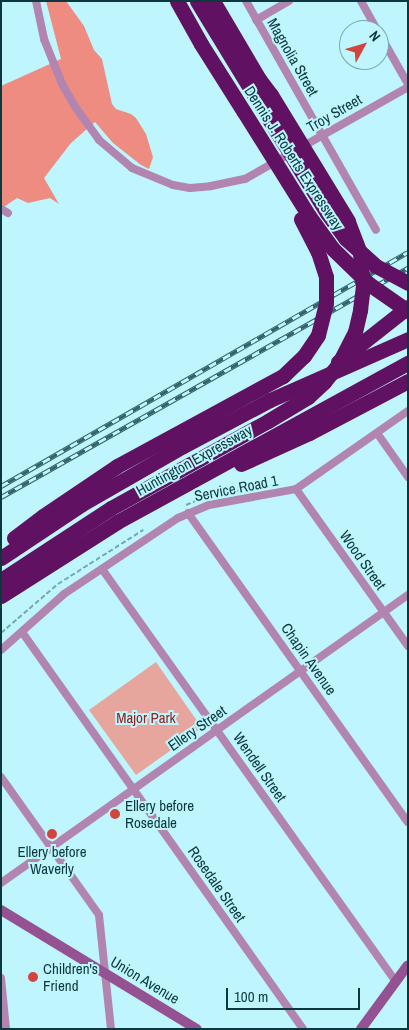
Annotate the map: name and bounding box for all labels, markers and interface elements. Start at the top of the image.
street label: Magnolia Street [263,15,323,99]
north arrow [339,20,389,70]
text: N [365,27,384,45]
street label: Dennis J. Roberts Expressway [241,83,347,233]
street label: Troy Street [303,90,365,136]
street label: Huntington Expressway [133,421,255,499]
street label: Service Road 1 [193,471,279,505]
street label: Wood Street [336,527,390,593]
street label: Chapin Avenue [277,619,341,699]
street label: Ellery Street [164,701,230,755]
park label: Major Park [116,709,176,727]
street label: Wendell Street [230,729,290,805]
place label: Ellery before Rosedale [125,796,194,831]
marker: Ellery before Rosedale [109,808,121,820]
marker: Ellery before Waverly [46,828,58,840]
place label: Ellery before Waverly [17,842,87,877]
street label: Rosedale Street [184,843,250,925]
street label: Union Avenue [107,952,183,1008]
place label: Children's Friend [43,959,98,994]
marker: Children's Friend [27,971,39,983]
scale bar [229,978,363,1010]
text: 100 m [234,986,268,1007]

